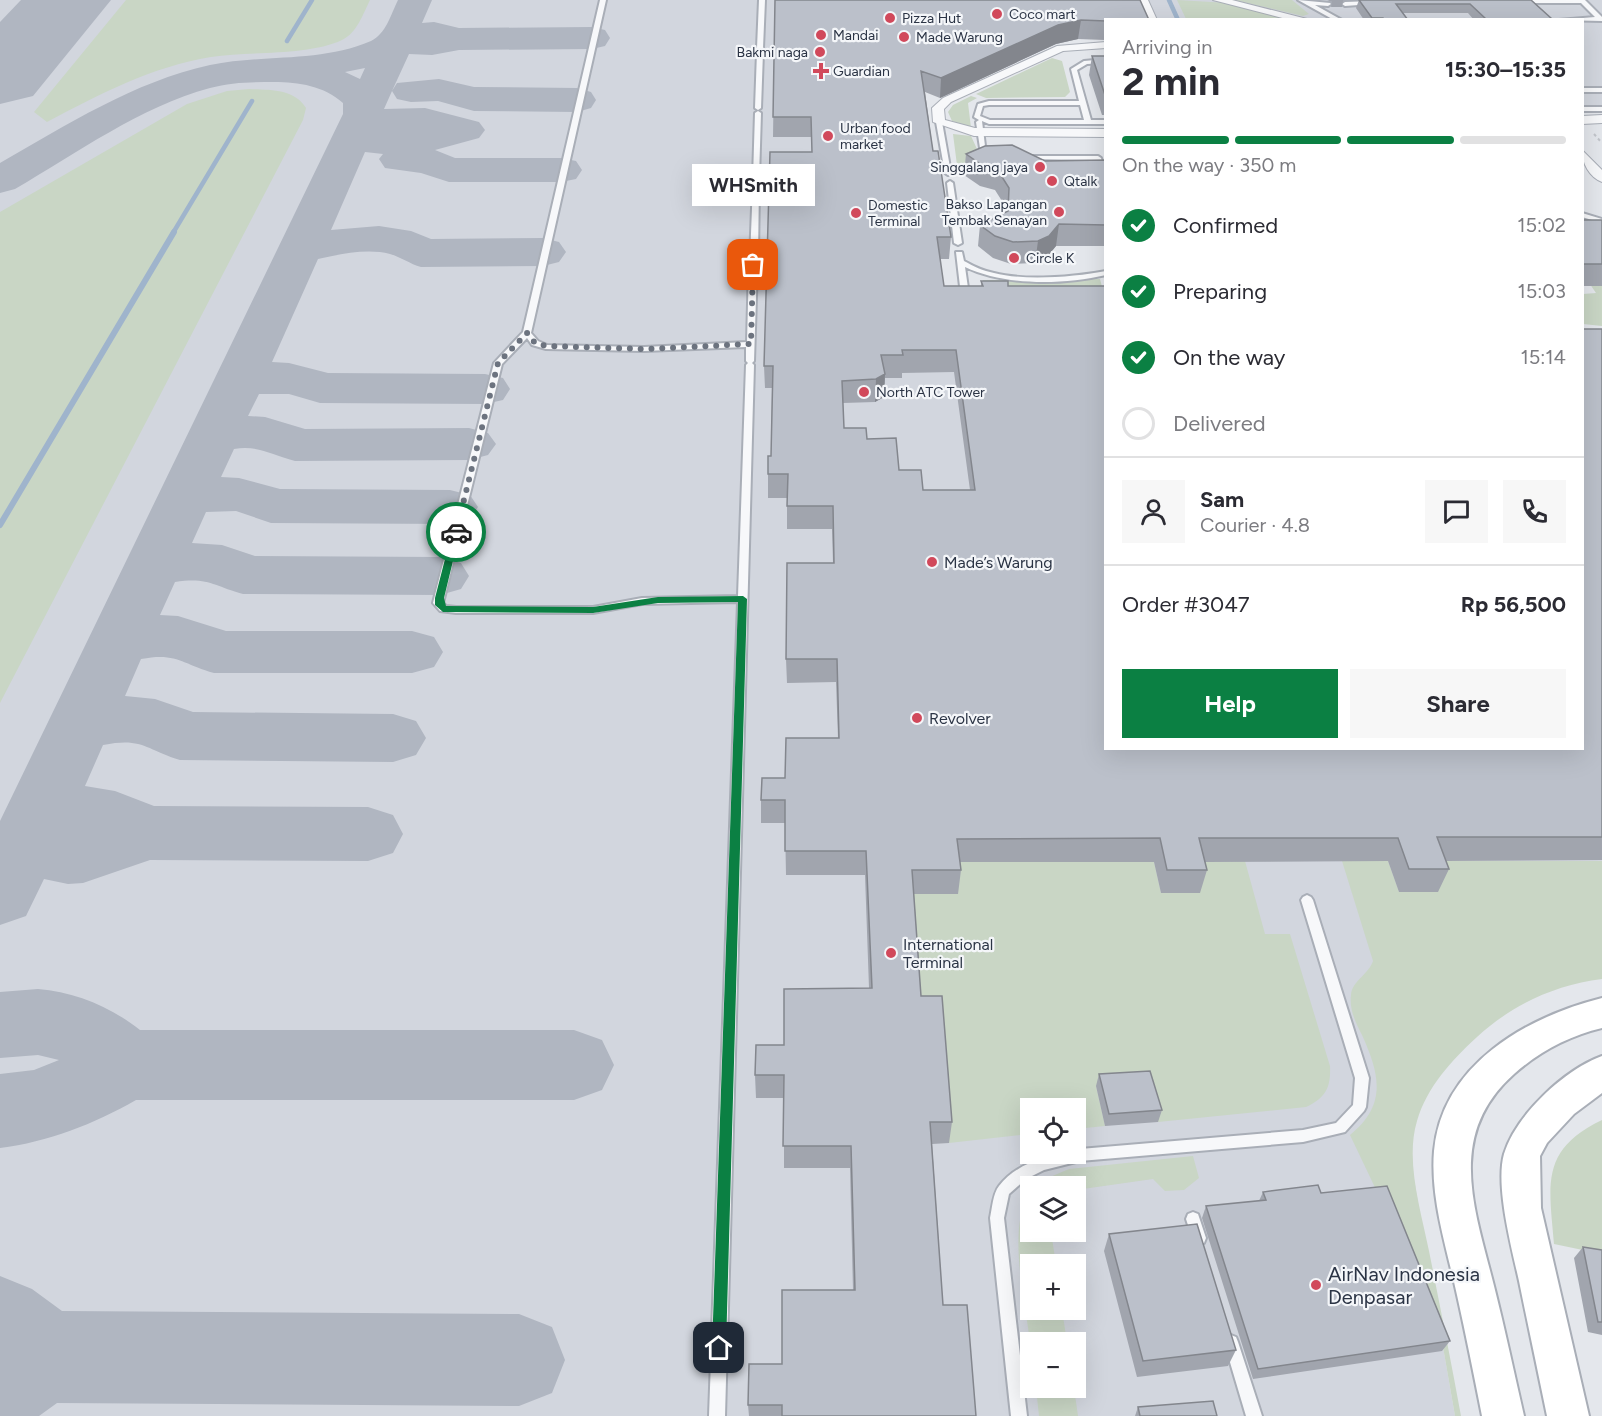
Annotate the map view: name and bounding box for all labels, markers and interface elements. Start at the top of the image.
place label: Coco mart [1009,6,1075,23]
marker: Coco mart [990,7,1004,21]
place label: Pizza Hut [902,10,961,27]
marker: Pizza Hut [883,11,897,25]
place label: Mandai [833,27,878,44]
marker: Mandai [814,28,828,42]
place label: Made Warung [916,29,1003,46]
marker: Made Warung [897,30,911,44]
text: Arriving in [1122,35,1212,59]
place label: Bakmi naga [737,44,808,61]
marker: Bakmi naga [813,45,827,59]
text: 15:30–15:35 [1445,56,1566,83]
text: 2 min [1122,58,1220,105]
place label: Guardian [833,63,890,80]
marker: Guardian [814,64,828,78]
place label: Urban food market [840,120,911,153]
marker: Urban food market [821,129,835,143]
text: On the way · 350 m [1122,153,1296,177]
place label: Singgalang jaya [930,159,1028,176]
marker: Singgalang jaya [1033,160,1047,174]
callout: WHSmith [692,163,814,205]
text: WHSmith [709,173,798,197]
place label: Qtalk [1064,173,1097,190]
marker: Qtalk [1045,174,1059,188]
place label: Bakso Lapangan Tembak Senayan [942,196,1047,229]
place label: Domestic Terminal [868,197,928,230]
marker: Bakso Lapangan Tembak Senayan [1052,205,1066,219]
marker: Domestic Terminal [849,206,863,220]
icon: check [1122,209,1155,242]
text: Confirmed [1173,212,1278,239]
text: 15:02 [1517,213,1566,237]
pin [727,239,778,290]
icon: bag [736,248,769,281]
place label: Circle K [1026,250,1075,267]
marker: Circle K [1007,251,1021,265]
icon: check [1122,275,1155,308]
text: Preparing [1173,278,1267,305]
text: 15:03 [1517,279,1566,303]
icon: check [1122,341,1155,374]
text: On the way [1173,344,1285,371]
text: 15:14 [1521,345,1566,369]
place label: North ATC Tower [876,384,985,401]
marker: North ATC Tower [857,385,871,399]
text: Delivered [1173,410,1266,437]
button: person [1122,480,1185,543]
button: chat [1425,480,1488,543]
button: phone [1503,480,1566,543]
text: Sam [1200,486,1244,513]
courier [426,502,486,562]
text: Courier · 4.8 [1200,513,1310,537]
icon: car [440,516,473,549]
place label: Made’s Warung [944,553,1053,572]
marker: Made’s Warung [925,555,939,569]
text: Order #3047 [1122,591,1250,618]
text: Rp 56,500 [1461,591,1566,618]
button: Help [1122,669,1338,738]
button: Share [1350,669,1566,738]
place label: Revolver [929,709,991,728]
marker: Revolver [910,711,924,725]
place label: International Terminal [903,935,993,972]
marker: International Terminal [884,946,898,960]
map controls [1020,1098,1086,1398]
button: locate [1020,1098,1086,1164]
button: layers [1020,1176,1086,1242]
button: + [1020,1254,1086,1320]
place label: AirNav Indonesia Denpasar [1328,1262,1480,1309]
marker: AirNav Indonesia Denpasar [1309,1278,1323,1292]
pin [693,1322,744,1373]
icon: home [702,1331,735,1364]
button: − [1020,1332,1086,1398]

